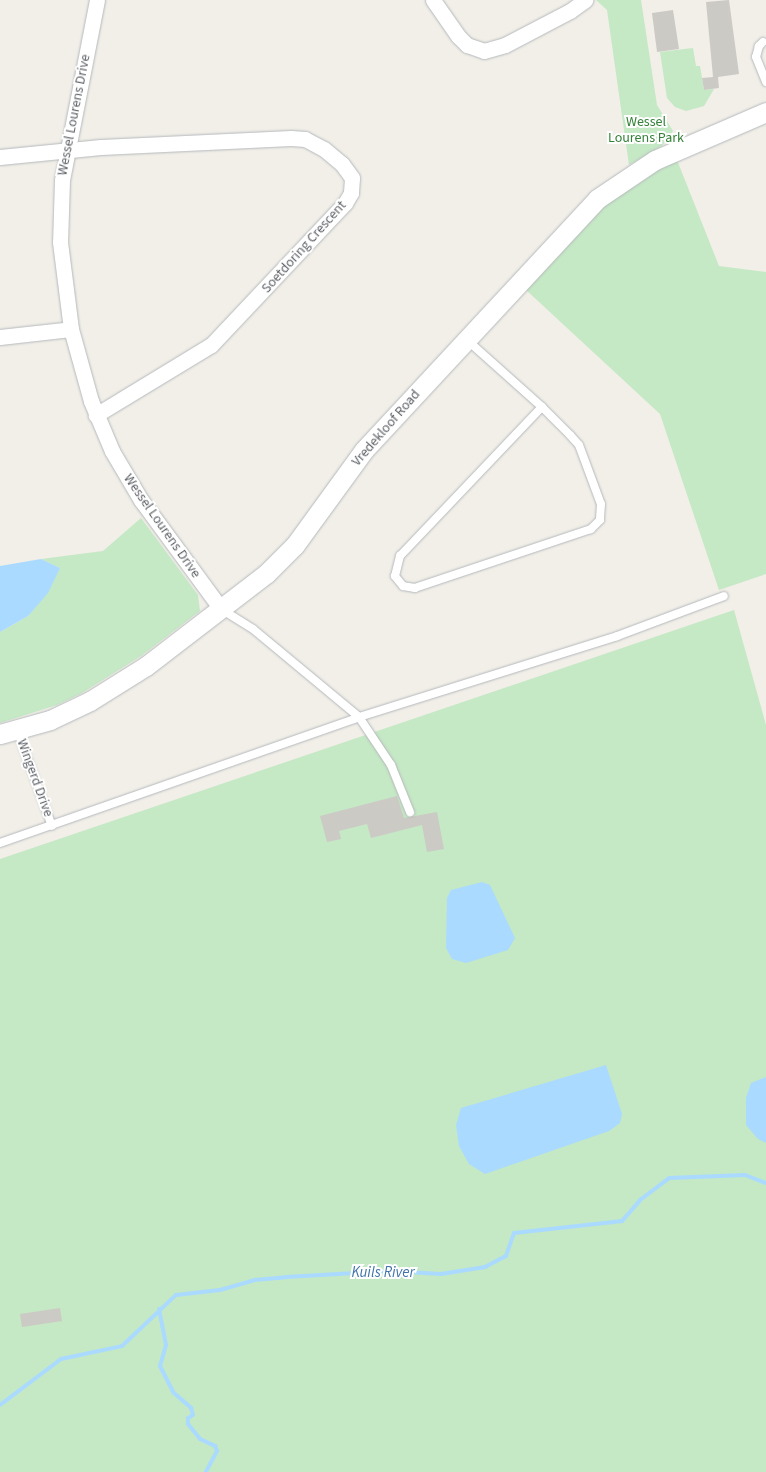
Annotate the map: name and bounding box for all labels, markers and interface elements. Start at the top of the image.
street label: Wessel Lourens Drive [54,53,94,177]
park label: Wessel Lourens Park [608,114,684,146]
street label: Soetdoring Crescent [258,197,350,297]
street label: Vredekloof Road [348,386,424,470]
street label: Wessel Lourens Drive [120,471,204,581]
street label: Wingerd Drive [13,737,57,819]
water label: Kuils River [351,1264,415,1282]

